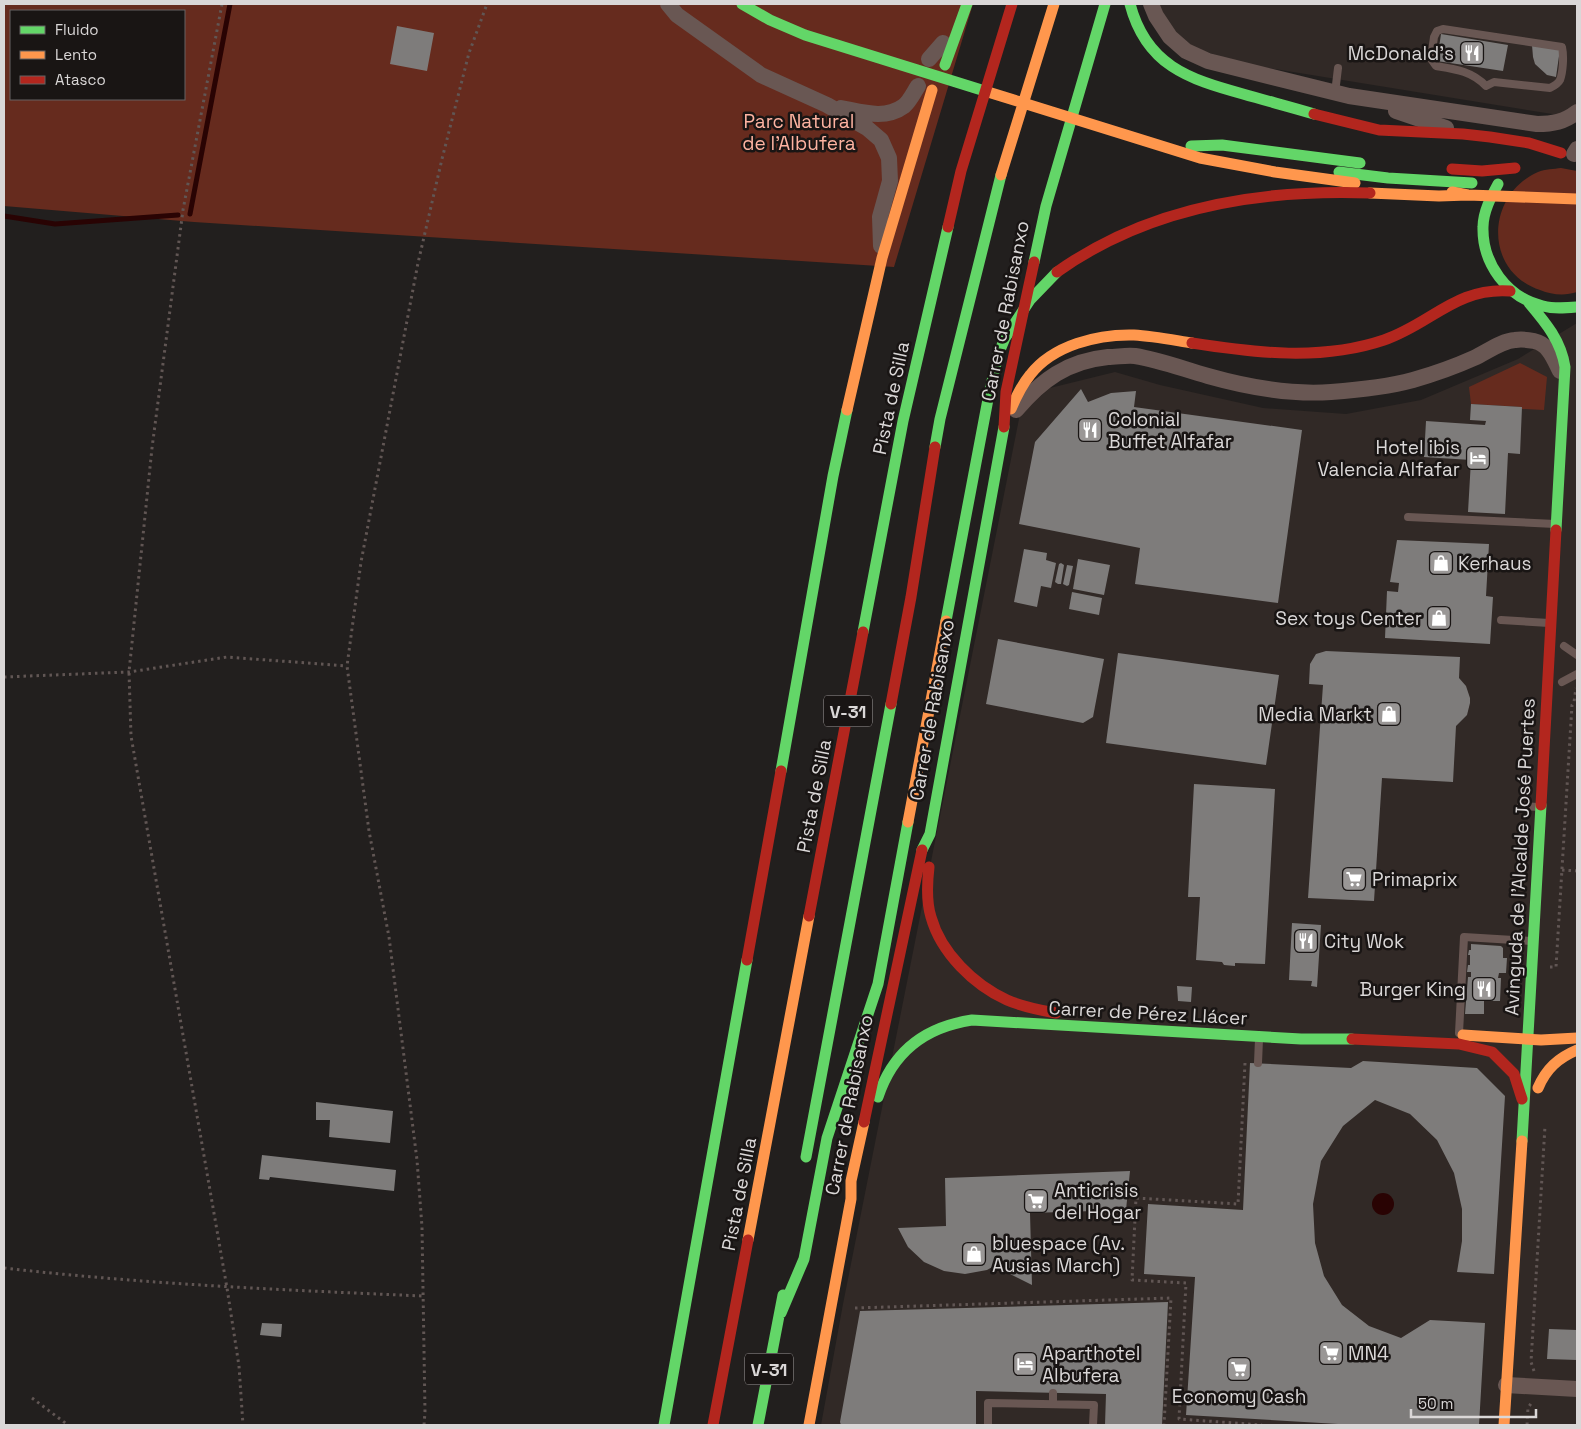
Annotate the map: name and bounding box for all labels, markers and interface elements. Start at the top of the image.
legend [10,10,185,100]
text: Fluido [55,20,99,39]
restaurant icon: McDonald's [1459,40,1485,66]
place label: McDonald's [1348,41,1454,66]
text: Lento [55,45,97,64]
text: Atasco [55,70,106,89]
park label: Parc Natural de l'Albufera [742,109,856,156]
street label: Carrer de Rabisanxo [975,219,1035,403]
street label: Pista de Silla [867,339,915,457]
place label: Colonial Buffet Alfafar [1108,407,1232,454]
restaurant icon: Colonial Buffet Alfafar [1077,417,1103,443]
place label: Hotel ibis Valencia Alfafar [1317,435,1460,482]
hotel icon: Hotel ibis Valencia Alfafar [1465,445,1491,471]
shop icon: Kerhaus [1428,550,1454,576]
place label: Kerhaus [1458,551,1532,576]
shop icon: Sex toys Center [1426,605,1452,631]
place label: Sex toys Center [1275,606,1422,631]
street label: Carrer de Rabisanxo [904,617,960,803]
road number: V-31 [824,696,872,726]
street label: Avinguda de l'Alcalde José Puertes [1499,698,1541,1016]
shop icon: Media Markt [1376,701,1402,727]
place label: Media Markt [1258,702,1372,727]
street label: Pista de Silla [791,737,837,855]
supermarket icon: Primaprix [1341,866,1367,892]
place label: Primaprix [1372,867,1458,892]
restaurant icon: City Wok [1293,928,1319,954]
place label: City Wok [1324,929,1404,954]
restaurant icon: Burger King [1471,976,1497,1002]
place label: Burger King [1359,977,1466,1002]
street label: Carrer de Pérez Llácer [1048,995,1248,1031]
street label: Carrer de Rabisanxo [819,1013,879,1197]
street label: Pista de Silla [716,1135,762,1253]
place label: Anticrisis del Hogar [1054,1178,1142,1225]
supermarket icon: Anticrisis del Hogar [1023,1188,1049,1214]
place label: bluespace (Av. Ausias March) [992,1231,1125,1278]
shop icon: bluespace (Av. Ausias March) [961,1241,987,1267]
supermarket icon: MN4 [1318,1340,1344,1366]
place label: Aparthotel Albufera [1042,1341,1140,1388]
place label: MN4 [1348,1341,1389,1366]
hotel icon: Aparthotel Albufera [1012,1351,1038,1377]
road number: V-31 [745,1354,793,1385]
supermarket icon: Economy Cash [1226,1356,1252,1382]
place label: Economy Cash [1172,1384,1306,1409]
scale bar [1411,1386,1536,1418]
text: 50 m [1418,1394,1453,1413]

